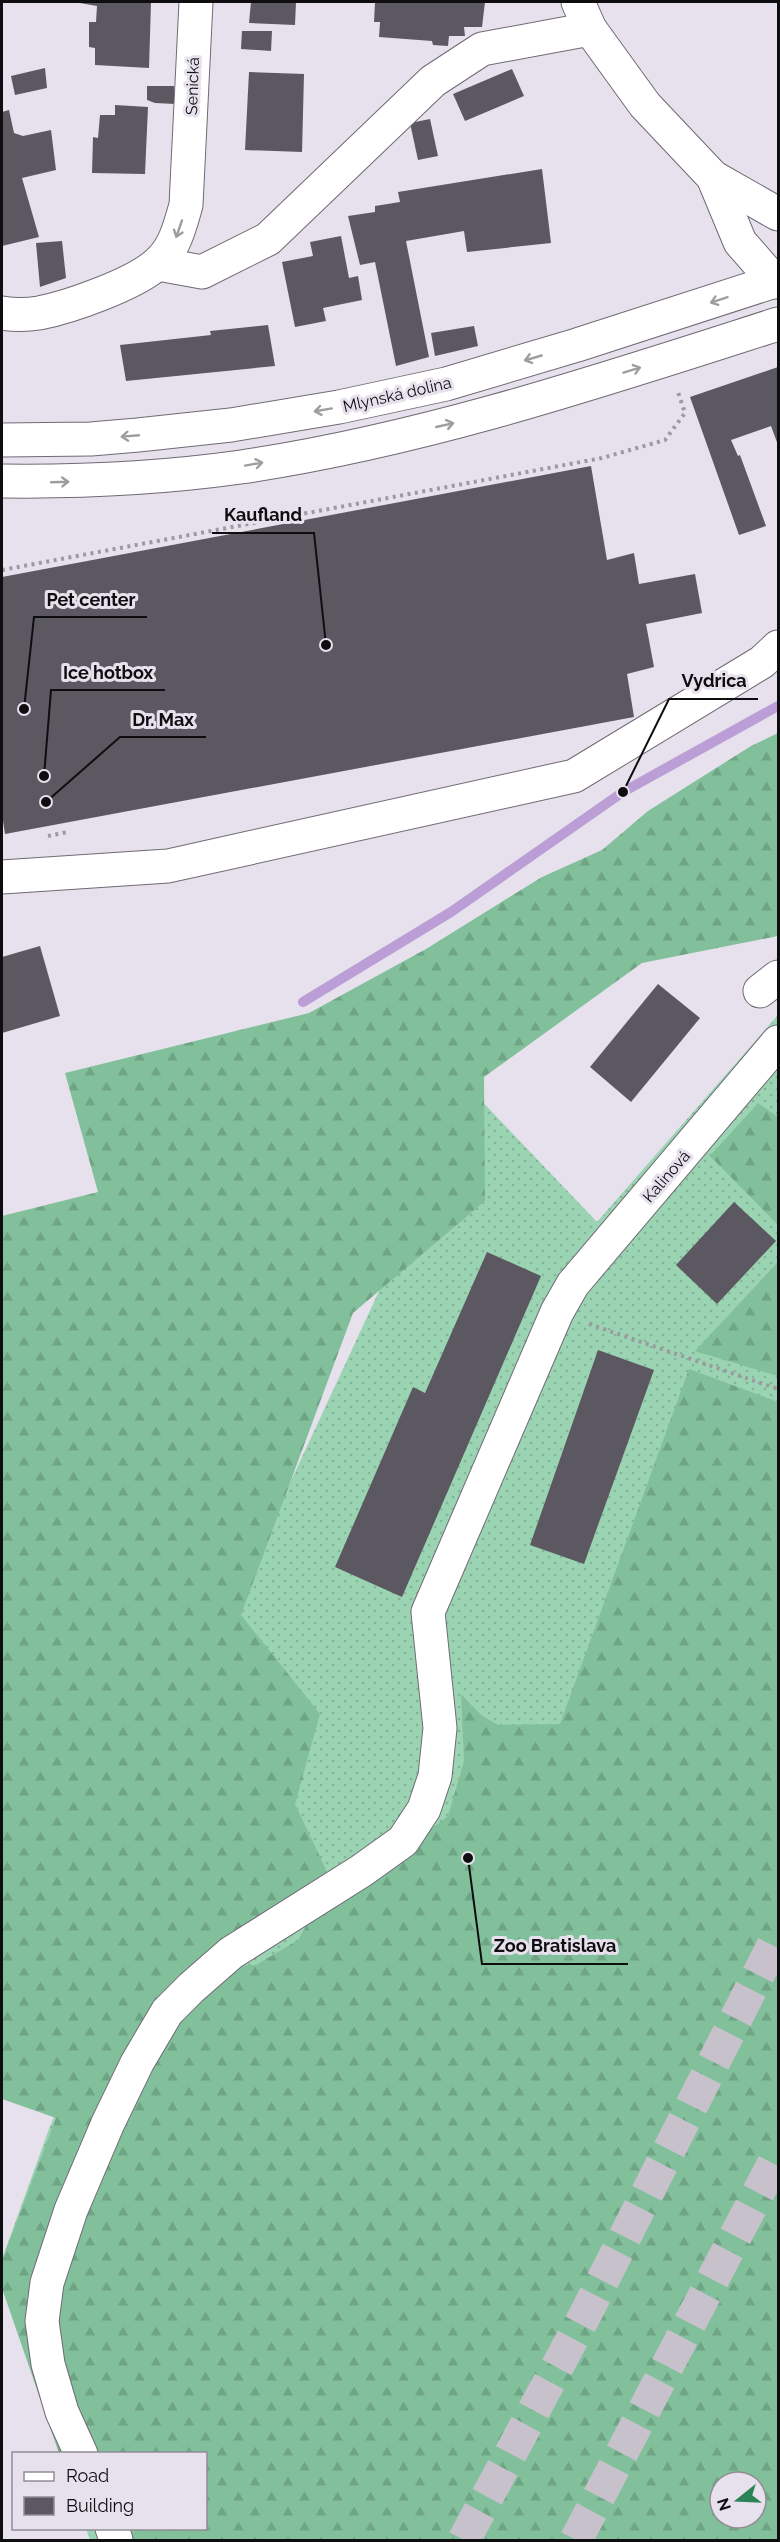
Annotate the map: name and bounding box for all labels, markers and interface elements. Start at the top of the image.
street label: Senická [182,57,203,115]
one-way arrow [172,219,183,237]
one-way arrow [710,295,729,306]
one-way arrow [524,353,543,364]
one-way arrow [622,363,641,374]
street label: Mlynská dolina [341,373,453,416]
one-way arrow [314,405,334,416]
one-way arrow [435,418,454,430]
one-way arrow [121,430,141,441]
one-way arrow [244,459,263,470]
one-way arrow [49,476,69,487]
callout: Kaufland [212,497,314,533]
text: Kaufland [224,504,302,525]
callout: Pet center [34,581,147,617]
text: Pet center [46,589,136,610]
callout: Ice hotbox [51,654,165,690]
text: Ice hotbox [63,662,154,683]
callout: Vydrica [669,663,758,699]
text: Vydrica [681,670,747,691]
callout: Dr. Max [120,701,206,737]
text: Dr. Max [132,709,194,730]
street label: Kalinová [639,1147,694,1206]
callout: Zoo Bratislava [482,1928,628,1964]
text: Zoo Bratislava [494,1935,616,1956]
legend [12,2452,207,2530]
text: Road [66,2465,109,2486]
north arrow [708,2470,768,2530]
text: Building [66,2495,134,2516]
text: N [713,2496,735,2513]

